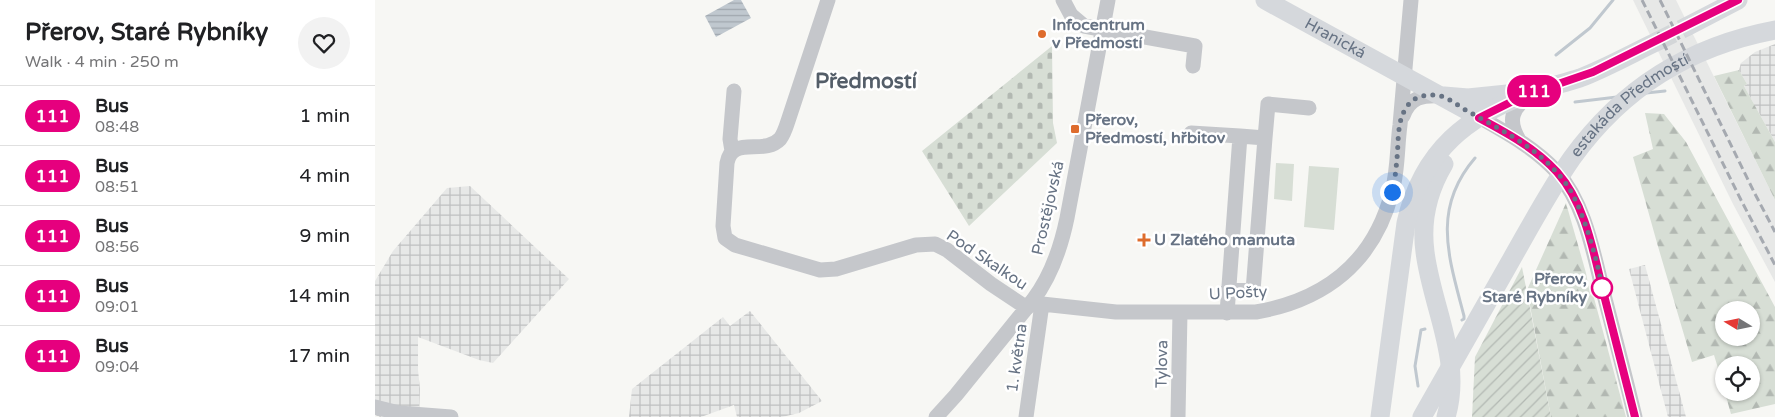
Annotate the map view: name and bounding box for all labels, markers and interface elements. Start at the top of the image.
street label: Hranická [1301,14,1369,63]
place label: Infocentrum v Předmostí [1052,15,1145,53]
button: heart [298,17,350,69]
text: Přerov, Staré Rybníky [25,18,268,47]
marker: Infocentrum v Předmostí [1036,28,1048,40]
street label: estakáda Předmostí [1566,50,1692,161]
text: Walk · 4 min · 250 m [25,52,179,72]
district label: Předmostí [815,69,918,94]
line badge: 111 [1505,75,1563,107]
text: 111 [1517,80,1551,102]
text: Bus [95,95,129,117]
text: 111 [36,105,69,127]
text: 1 min [299,105,350,127]
place label: Přerov, Předmostí, hřbitov [1085,110,1226,148]
text: 08:48 [95,117,139,137]
marker: Přerov, Předmostí, hřbitov [1069,123,1081,135]
text: Bus [95,155,129,177]
street label: Prostějovská [1027,159,1069,257]
text: 111 [36,165,69,187]
text: 4 min [299,165,350,187]
text: 08:51 [95,177,139,197]
your location [1380,180,1405,205]
text: Bus [95,215,129,237]
text: 111 [36,225,69,247]
text: 9 min [299,225,350,247]
street label: Pod Skalkou [943,225,1031,295]
place label: U Zlatého mamuta [1154,230,1295,250]
marker: U Zlatého mamuta [1138,234,1150,246]
text: 08:56 [95,237,139,257]
place label: Přerov, Staré Rybníky [1482,269,1587,307]
text: Bus [95,275,129,297]
marker: Přerov, Staré Rybníky [1591,277,1613,299]
street label: U Pošty [1208,281,1268,305]
text: 111 [36,285,69,307]
text: 14 min [287,285,350,307]
text: 09:01 [95,297,139,317]
north arrow [1715,301,1760,346]
map controls [1715,301,1760,401]
street label: 1. května [1002,322,1032,394]
text: Bus [95,335,129,357]
street label: Tylova [1152,340,1172,388]
text: 111 [36,345,69,367]
text: 17 min [287,345,350,367]
button: locate [1715,356,1760,401]
text: 09:04 [95,357,139,377]

